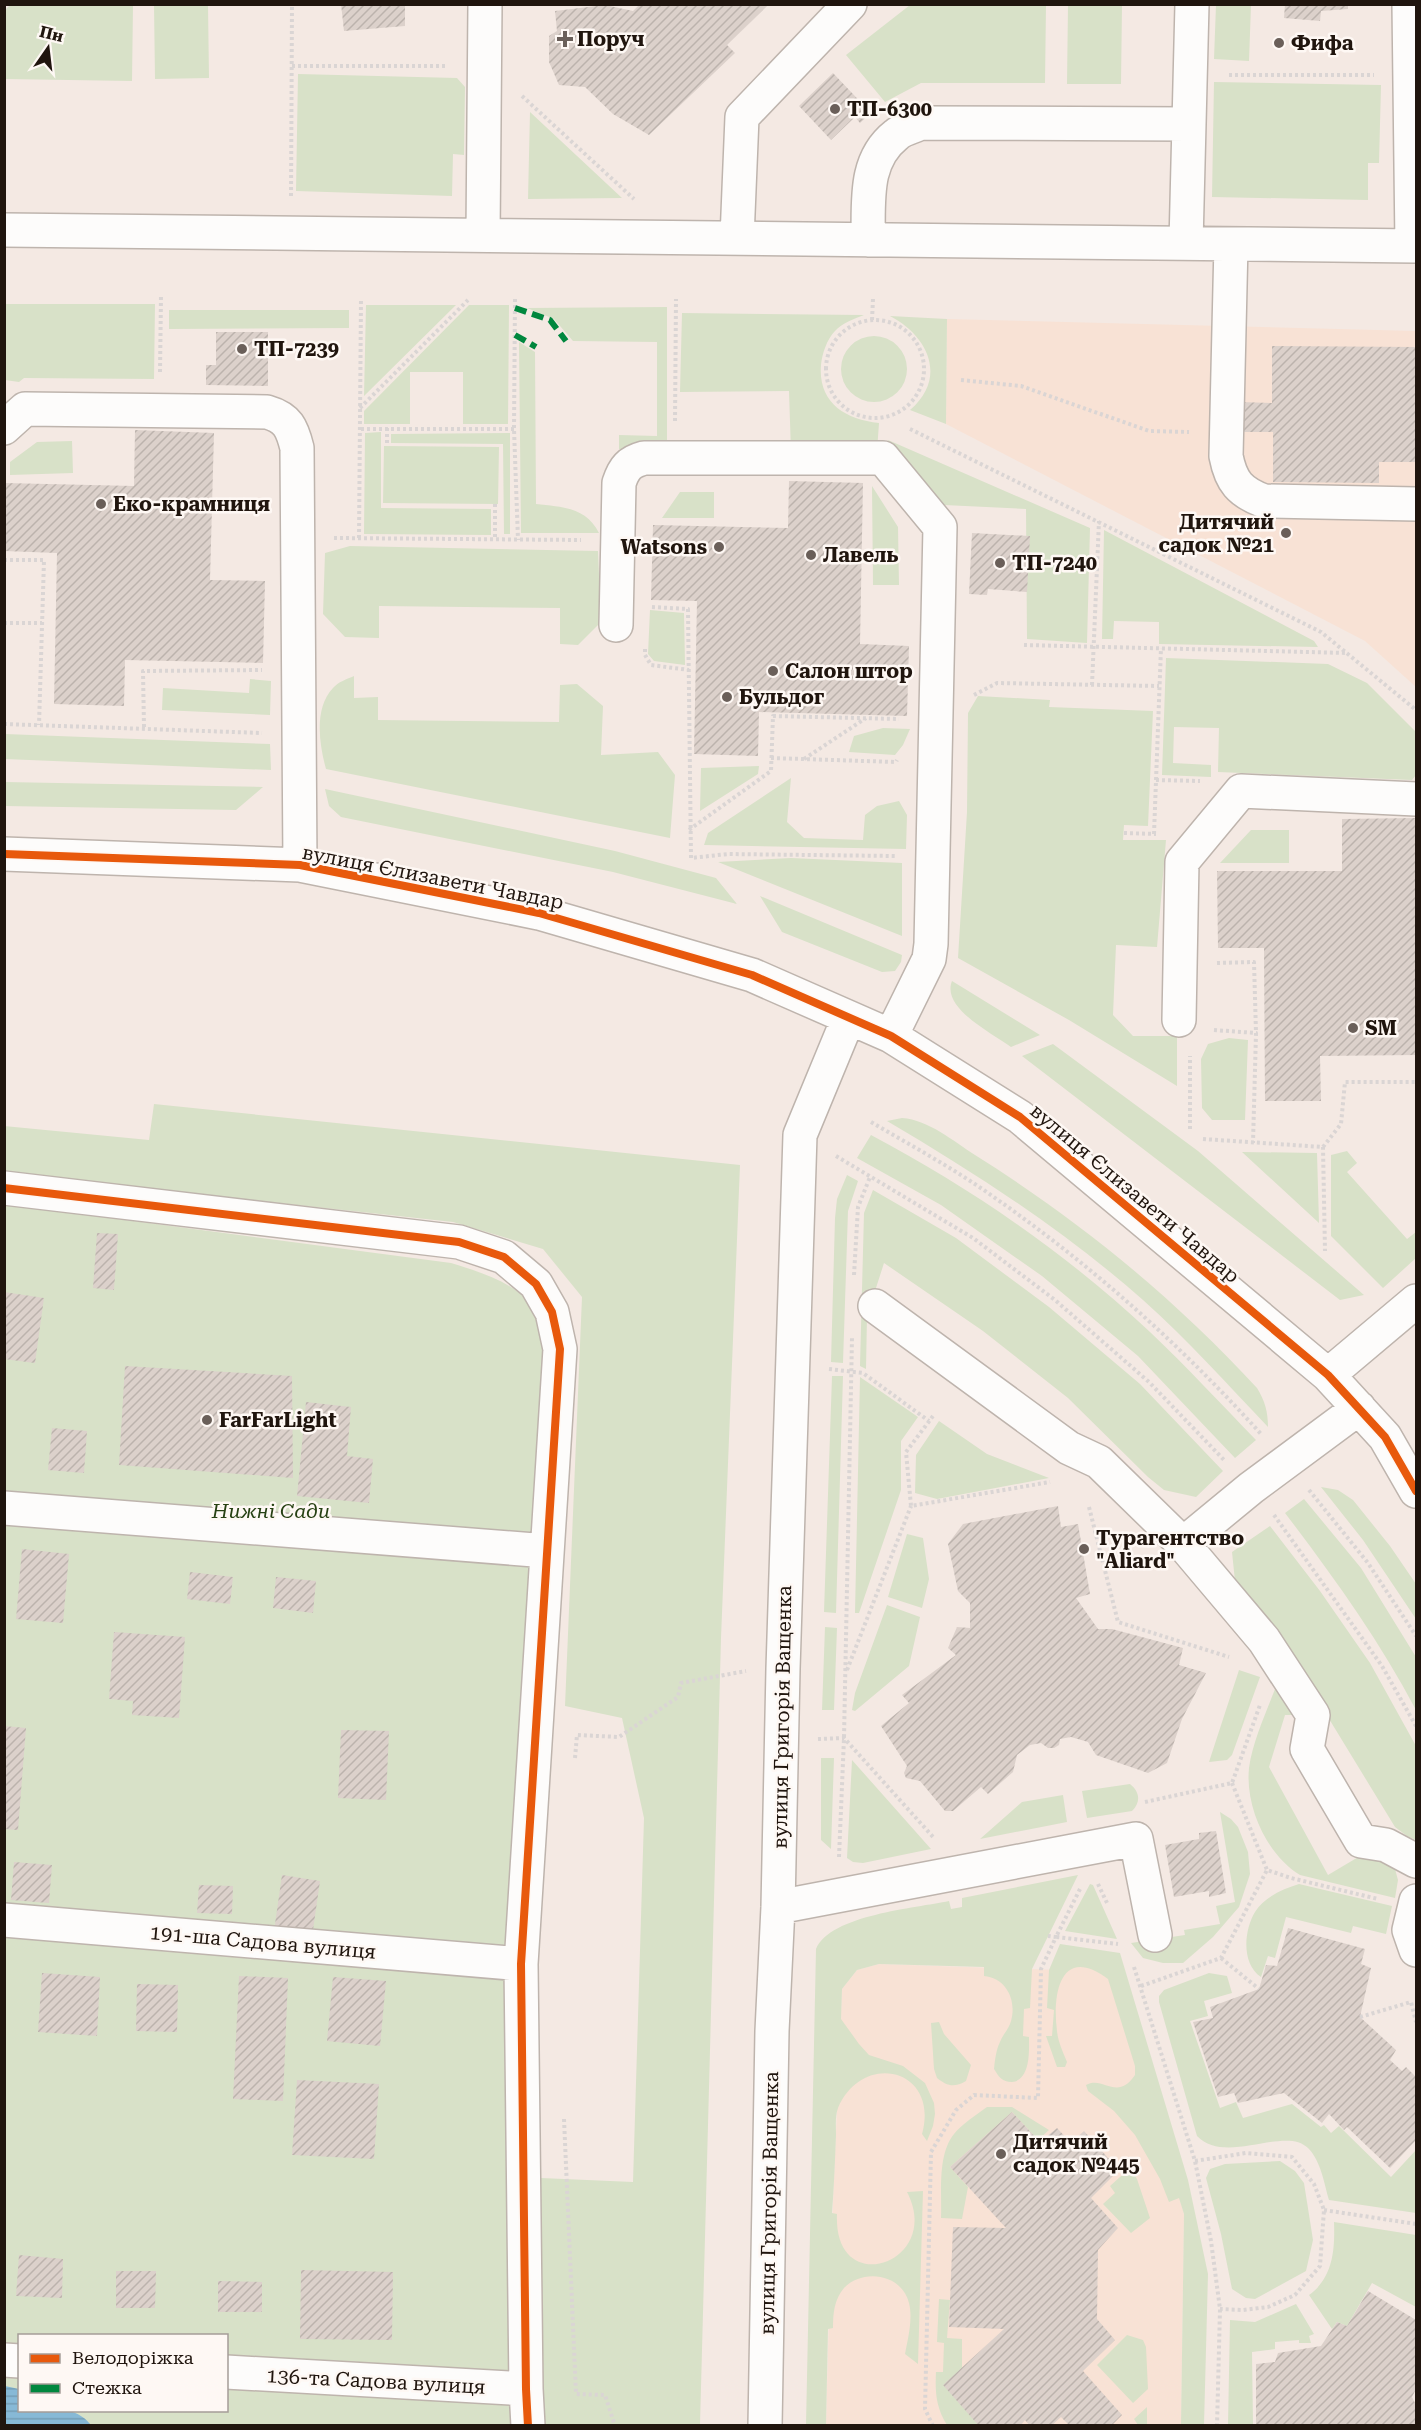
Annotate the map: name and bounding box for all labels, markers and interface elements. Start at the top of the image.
north arrow [18,18,78,78]
text: Пн [38,22,66,46]
place label: Поруч [577,27,644,51]
place label: Фифа [1291,31,1354,55]
marker: Поруч [558,32,572,46]
marker: Фифа [1272,36,1286,50]
place label: ТП-6300 [847,97,932,121]
marker: ТП-6300 [828,102,842,116]
place label: ТП-7239 [254,337,339,361]
marker: ТП-7239 [235,342,249,356]
place label: Еко-крамниця [113,492,270,516]
marker: Еко-крамниця [94,497,108,511]
place label: Дитячий садок №21 [1158,510,1274,557]
marker: Дитячий садок №21 [1279,526,1293,540]
place label: Watsons [621,535,707,559]
marker: Watsons [712,540,726,554]
place label: Лавель [823,543,898,567]
marker: Лавель [804,548,818,562]
place label: ТП-7240 [1012,551,1097,575]
marker: ТП-7240 [993,556,1007,570]
place label: Салон штор [785,659,913,683]
marker: Салон штор [766,664,780,678]
place label: Бульдог [739,685,824,709]
marker: Бульдог [720,690,734,704]
street label: вулиця Єлизавети Чавдар [300,840,566,914]
place label: SM [1365,1016,1397,1040]
marker: SM [1346,1021,1360,1035]
street label: вулиця Єлизавети Чавдар [1025,1098,1245,1288]
place label: FarFarLight [219,1408,337,1432]
marker: FarFarLight [200,1413,214,1427]
park label: Нижні Сади [211,1499,330,1523]
place label: Турагентство "Aliard" [1096,1526,1244,1573]
marker: Турагентство "Aliard" [1077,1542,1091,1556]
street label: вулиця Григорія Ващенка [768,1585,796,1849]
street label: 191-ша Садова вулиця [149,1920,377,1964]
street label: вулиця Григорія Ващенка [755,2071,783,2335]
place label: Дитячий садок №445 [1013,2130,1140,2177]
marker: Дитячий садок №445 [994,2147,1008,2161]
legend [18,2334,228,2412]
text: Велодоріжка [72,2347,194,2368]
street label: 136-та Садова вулиця [266,2363,486,2399]
text: Стежка [72,2377,142,2398]

